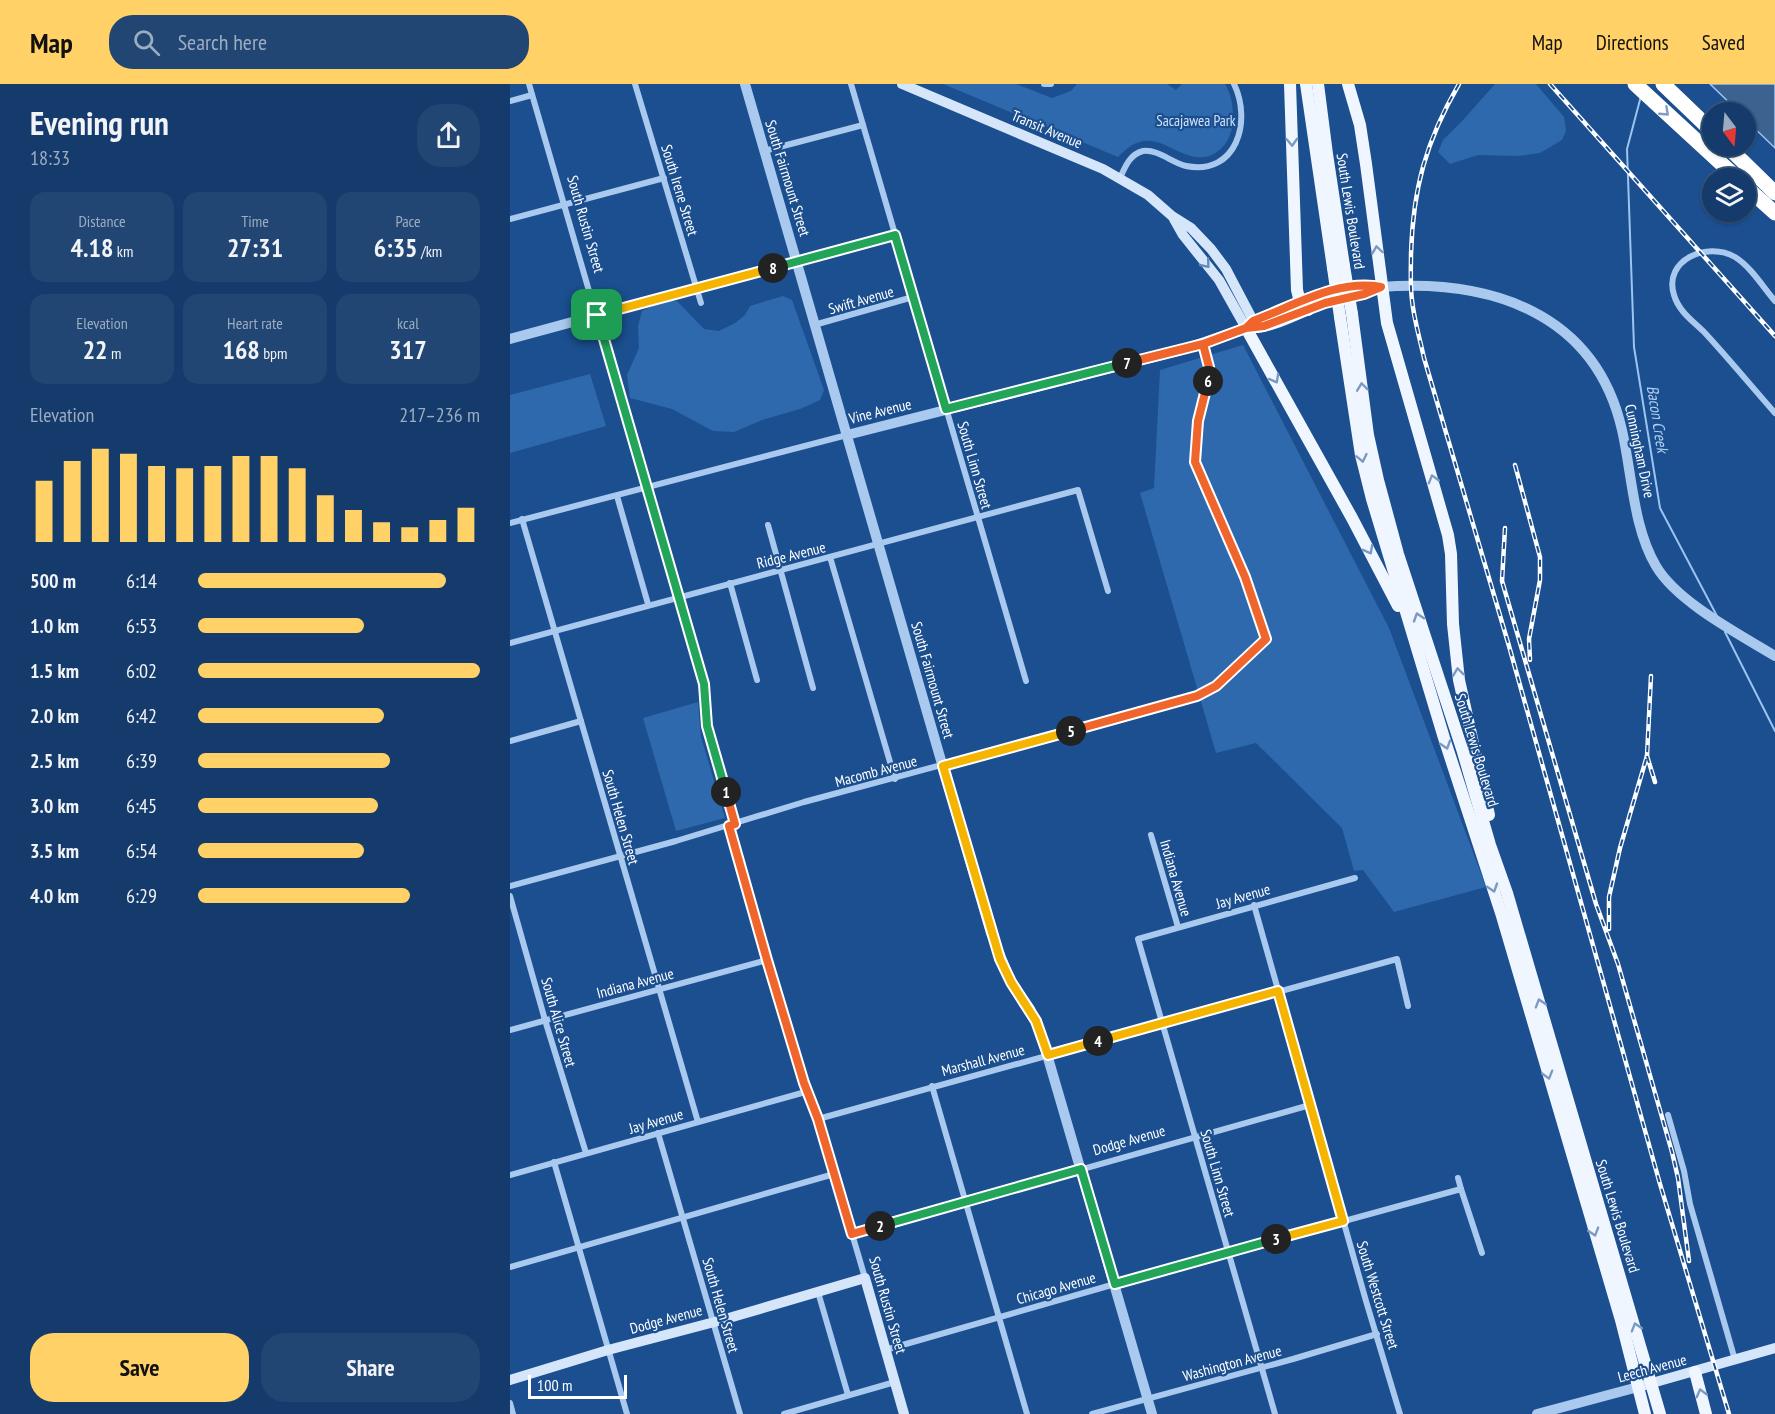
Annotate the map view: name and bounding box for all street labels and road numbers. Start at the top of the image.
street label: Transit Avenue [1009,106,1085,152]
street label: South Fairmount Street [761,118,815,238]
street label: South Irene Street [657,142,703,238]
street label: South Lewis Boulevard [1332,152,1370,270]
street label: South Rustin Street [563,173,609,275]
street label: Swift Avenue [826,282,896,318]
street label: Vine Avenue [846,394,913,428]
street label: Cunningham Drive [1621,402,1659,500]
street label: South Linn Street [953,419,997,511]
street label: Ridge Avenue [755,537,827,573]
street label: South Fairmount Street [907,619,959,741]
street label: South Lewis Boulevard [1451,691,1503,809]
street label: Macomb Avenue [833,751,919,791]
street label: South Helen Street [598,767,644,867]
street label: Indiana Avenue [1156,837,1196,919]
street label: Jay Avenue [1213,879,1272,913]
street label: Indiana Avenue [594,964,676,1002]
street label: South Alice Street [537,975,581,1069]
street label: Marshall Avenue [939,1040,1027,1080]
street label: Jay Avenue [626,1104,685,1138]
street label: Dodge Avenue [1091,1121,1167,1159]
street label: South Linn Street [1196,1127,1240,1219]
street label: South Lewis Boulevard [1592,1157,1644,1275]
street label: South Westcott Street [1353,1239,1403,1351]
street label: South Rustin Street [865,1254,911,1356]
street label: South Helen Street [698,1255,744,1355]
street label: Chicago Avenue [1014,1268,1098,1308]
street label: Dodge Avenue [628,1300,704,1338]
street label: Washington Avenue [1181,1341,1283,1385]
street label: Leech Avenue [1616,1350,1688,1386]

